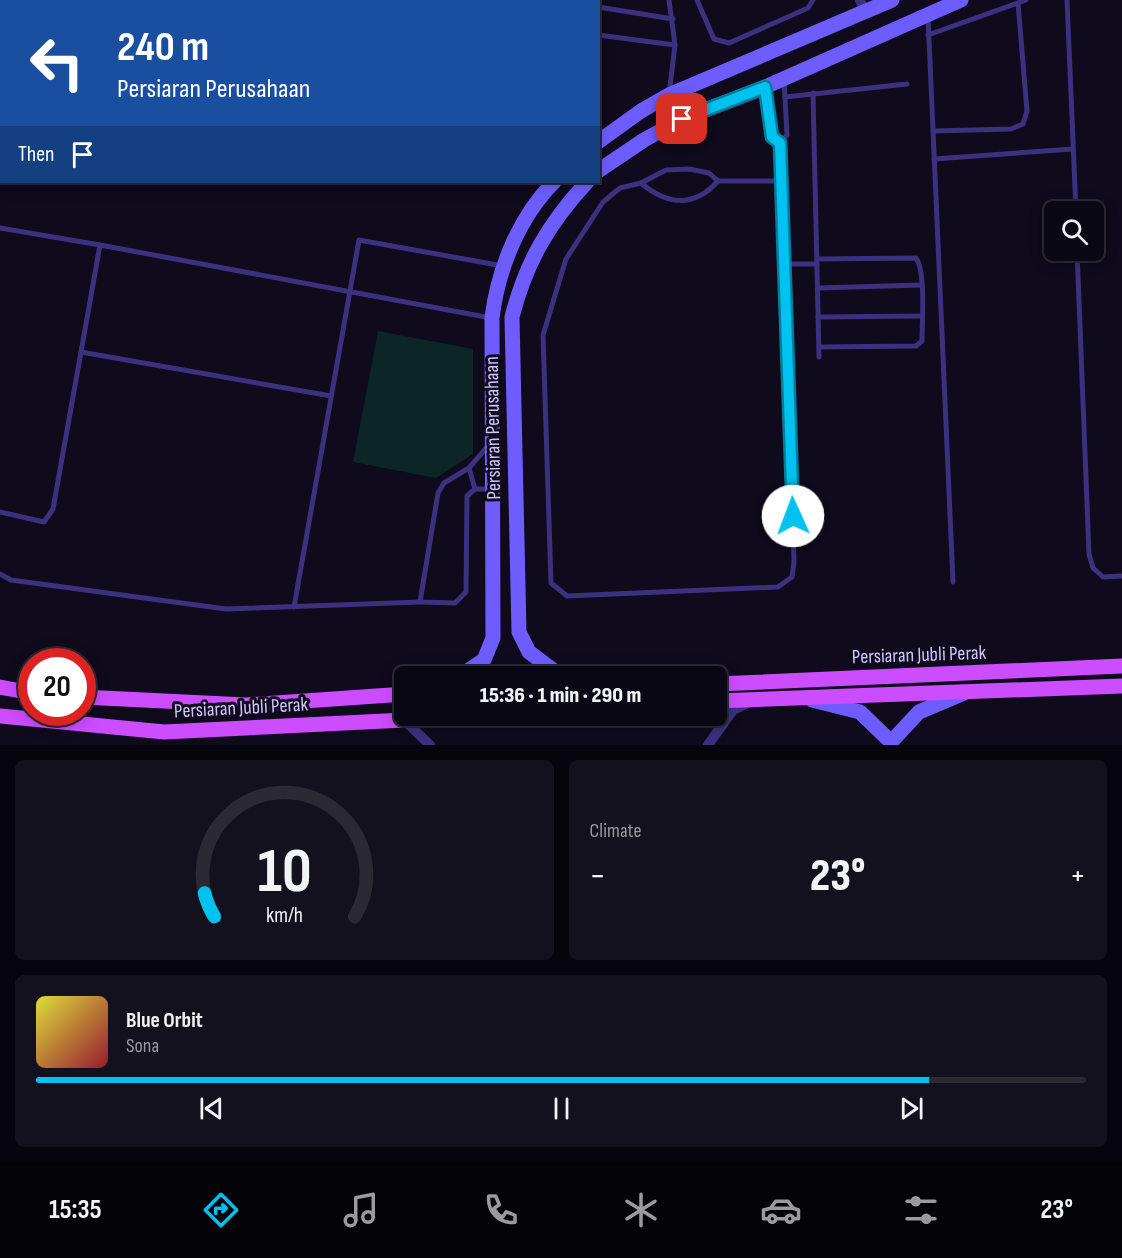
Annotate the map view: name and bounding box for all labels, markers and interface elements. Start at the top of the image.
text: 240 m [117,22,209,73]
icon: left [18,24,96,102]
text: Persiaran Perusahaan [117,73,310,105]
pin [656,93,707,144]
icon: arrive [665,102,698,135]
icon: arrive [66,138,99,171]
text: Then [18,141,54,168]
map controls [1044,201,1104,261]
button: search [1044,201,1104,261]
street label: Persiaran Perusahaan [480,356,506,500]
position arrow [761,484,825,548]
street label: Persiaran Jubli Perak [851,641,987,669]
speed limit sign: 20 [18,648,96,726]
text: 15:36 · 1 min · 290 m [480,682,641,709]
street label: Persiaran Jubli Perak [173,692,309,724]
text: Climate [590,819,642,843]
text: 10 [257,835,311,910]
text: 23° [810,849,865,904]
text: − [590,856,606,896]
text: + [1070,856,1086,896]
text: km/h [266,903,303,928]
text: Blue Orbit [126,1007,203,1034]
text: Sona [126,1034,159,1058]
icon: previous [195,1092,228,1125]
icon: pause [545,1092,578,1125]
icon: next [895,1092,928,1125]
icon: directions [200,1189,242,1231]
icon: music [340,1189,382,1231]
icon: phone [480,1189,522,1231]
icon: climate [620,1189,662,1231]
icon: car [760,1189,802,1231]
icon: filters [900,1189,942,1231]
text: 15:35 [49,1194,102,1226]
text: 23° [1041,1194,1073,1226]

